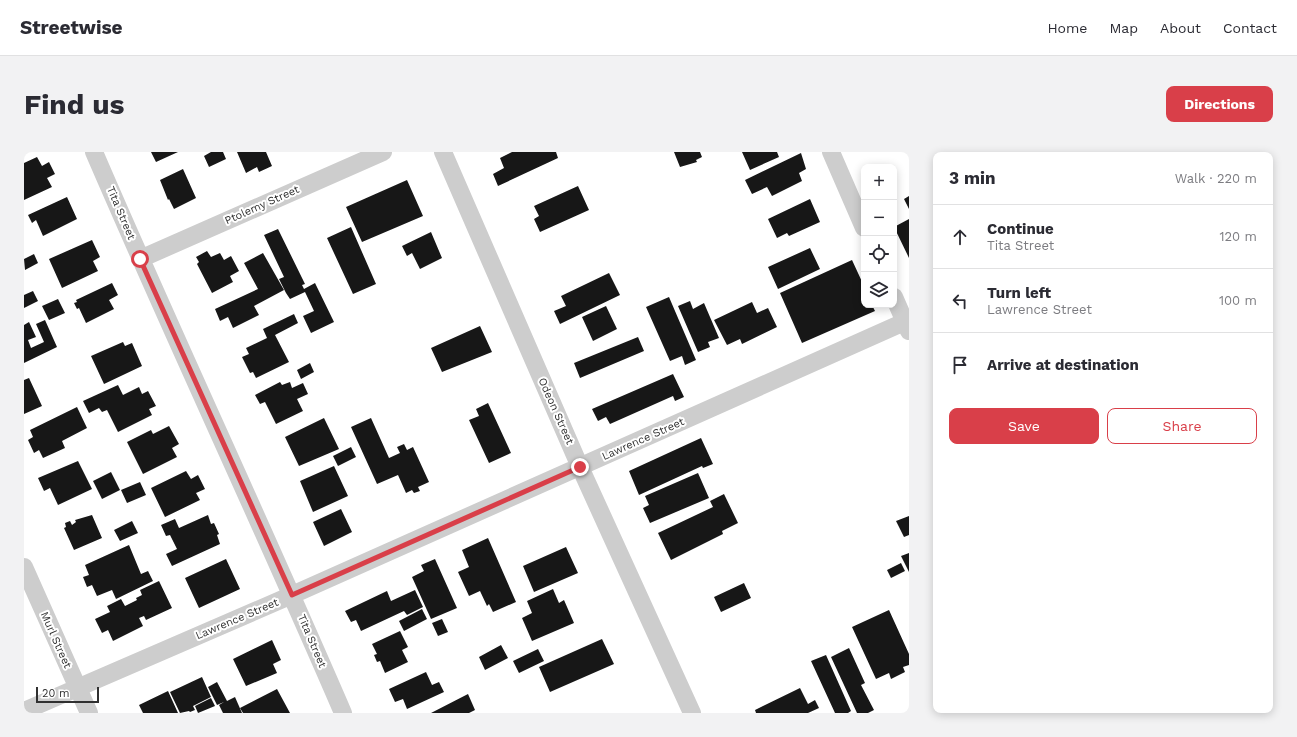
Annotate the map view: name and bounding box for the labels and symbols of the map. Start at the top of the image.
street label: Ptolemy Street [223,183,302,227]
street label: Tita Street [104,184,138,242]
route start [131,250,149,268]
street label: Odeon Street [535,376,577,447]
street label: Lawrence Street [600,415,687,463]
route end [571,458,589,476]
street label: Lawrence Street [194,596,281,642]
street label: Murl Street [38,610,74,671]
street label: Tita Street [295,612,329,670]
scale bar [36,685,99,704]

